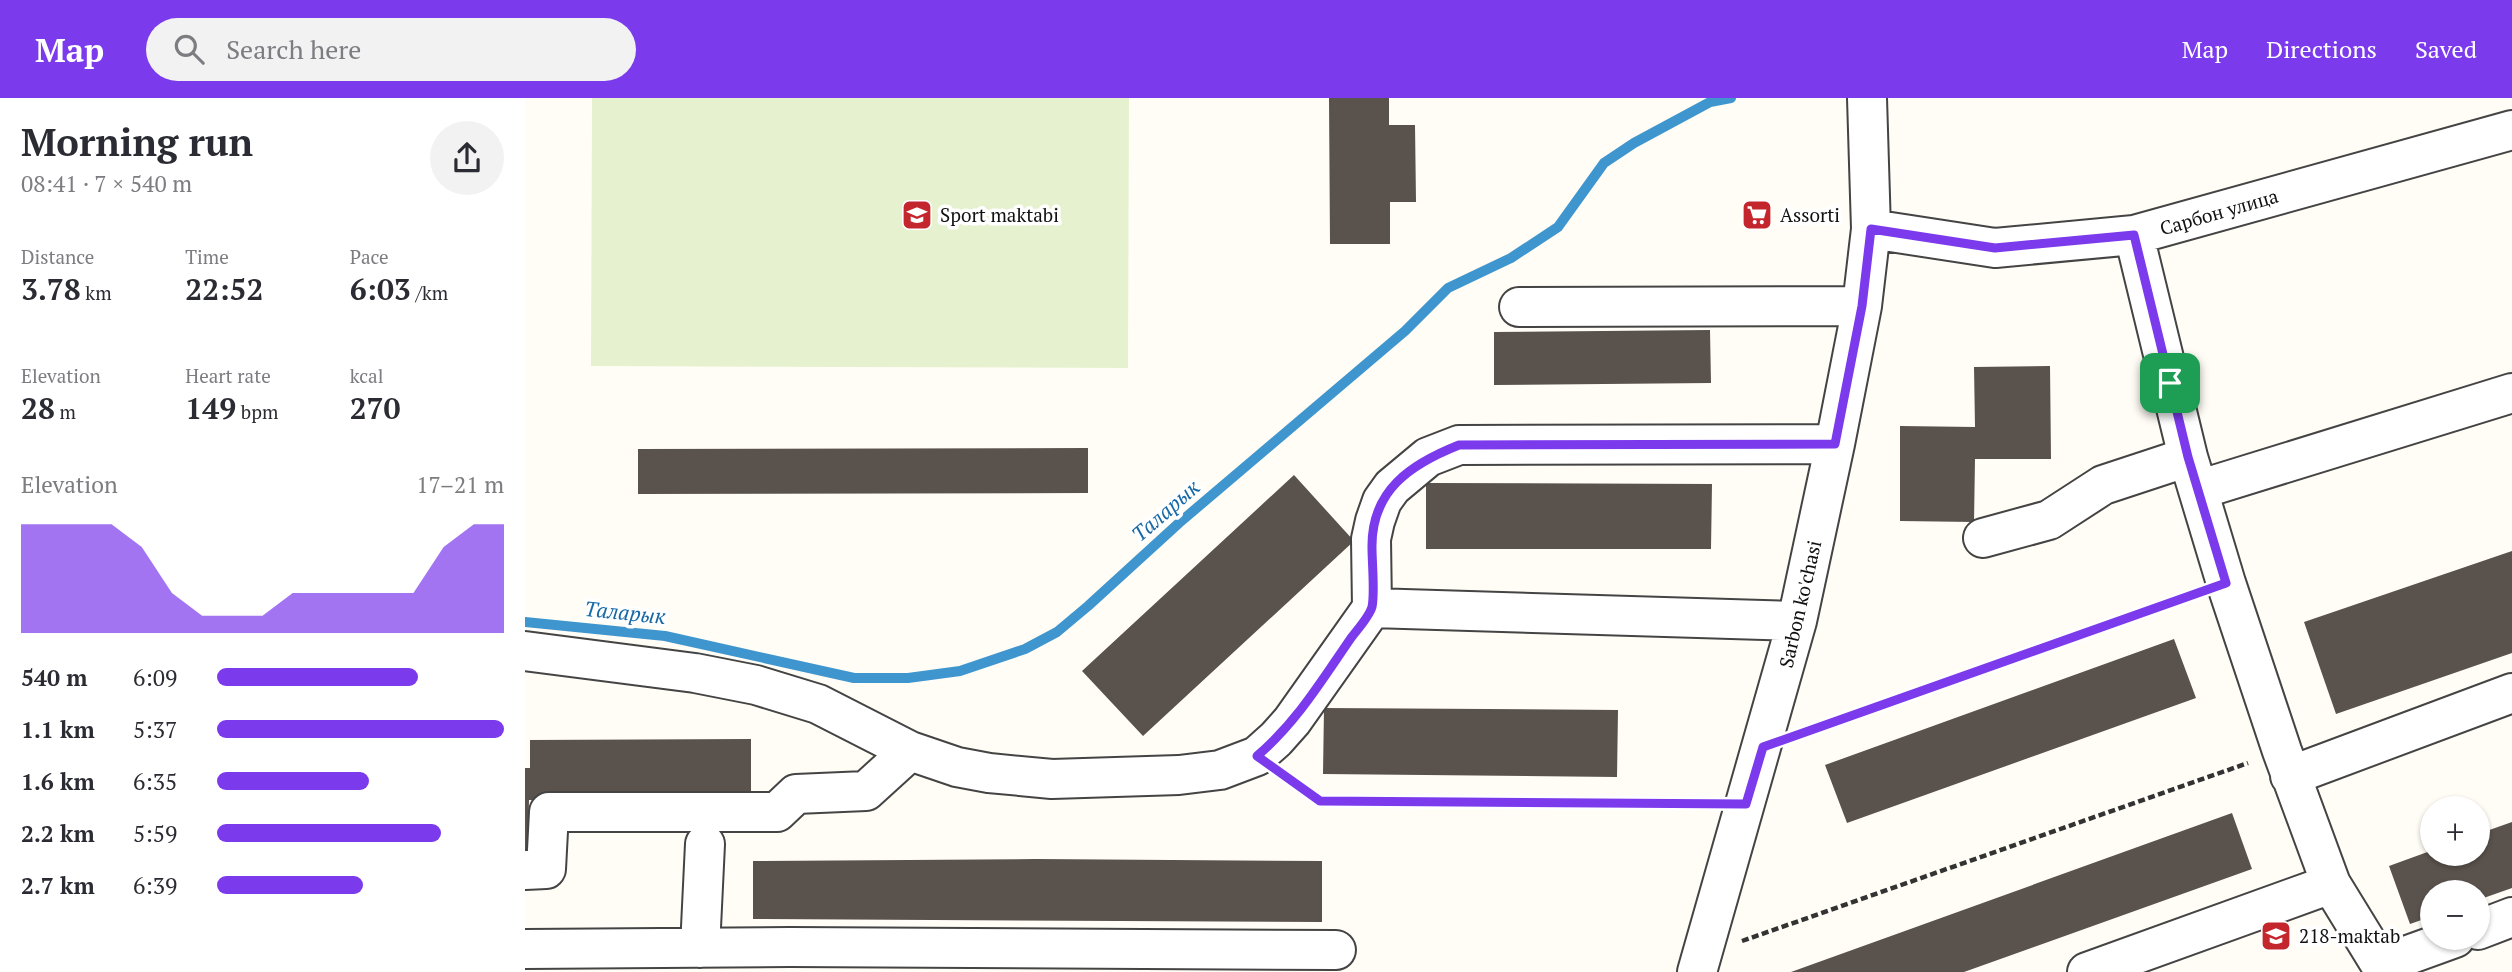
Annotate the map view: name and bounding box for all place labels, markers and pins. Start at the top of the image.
school or university icon: Sport maktabi [900,198,934,232]
supermarket icon: Assorti [1740,198,1774,232]
place label: Sport maktabi [940,202,1059,227]
place label: Assorti [1780,202,1840,227]
pin [2140,353,2200,413]
school or university icon: 218-maktab [2259,919,2293,953]
place label: 218-maktab [2299,923,2400,948]

